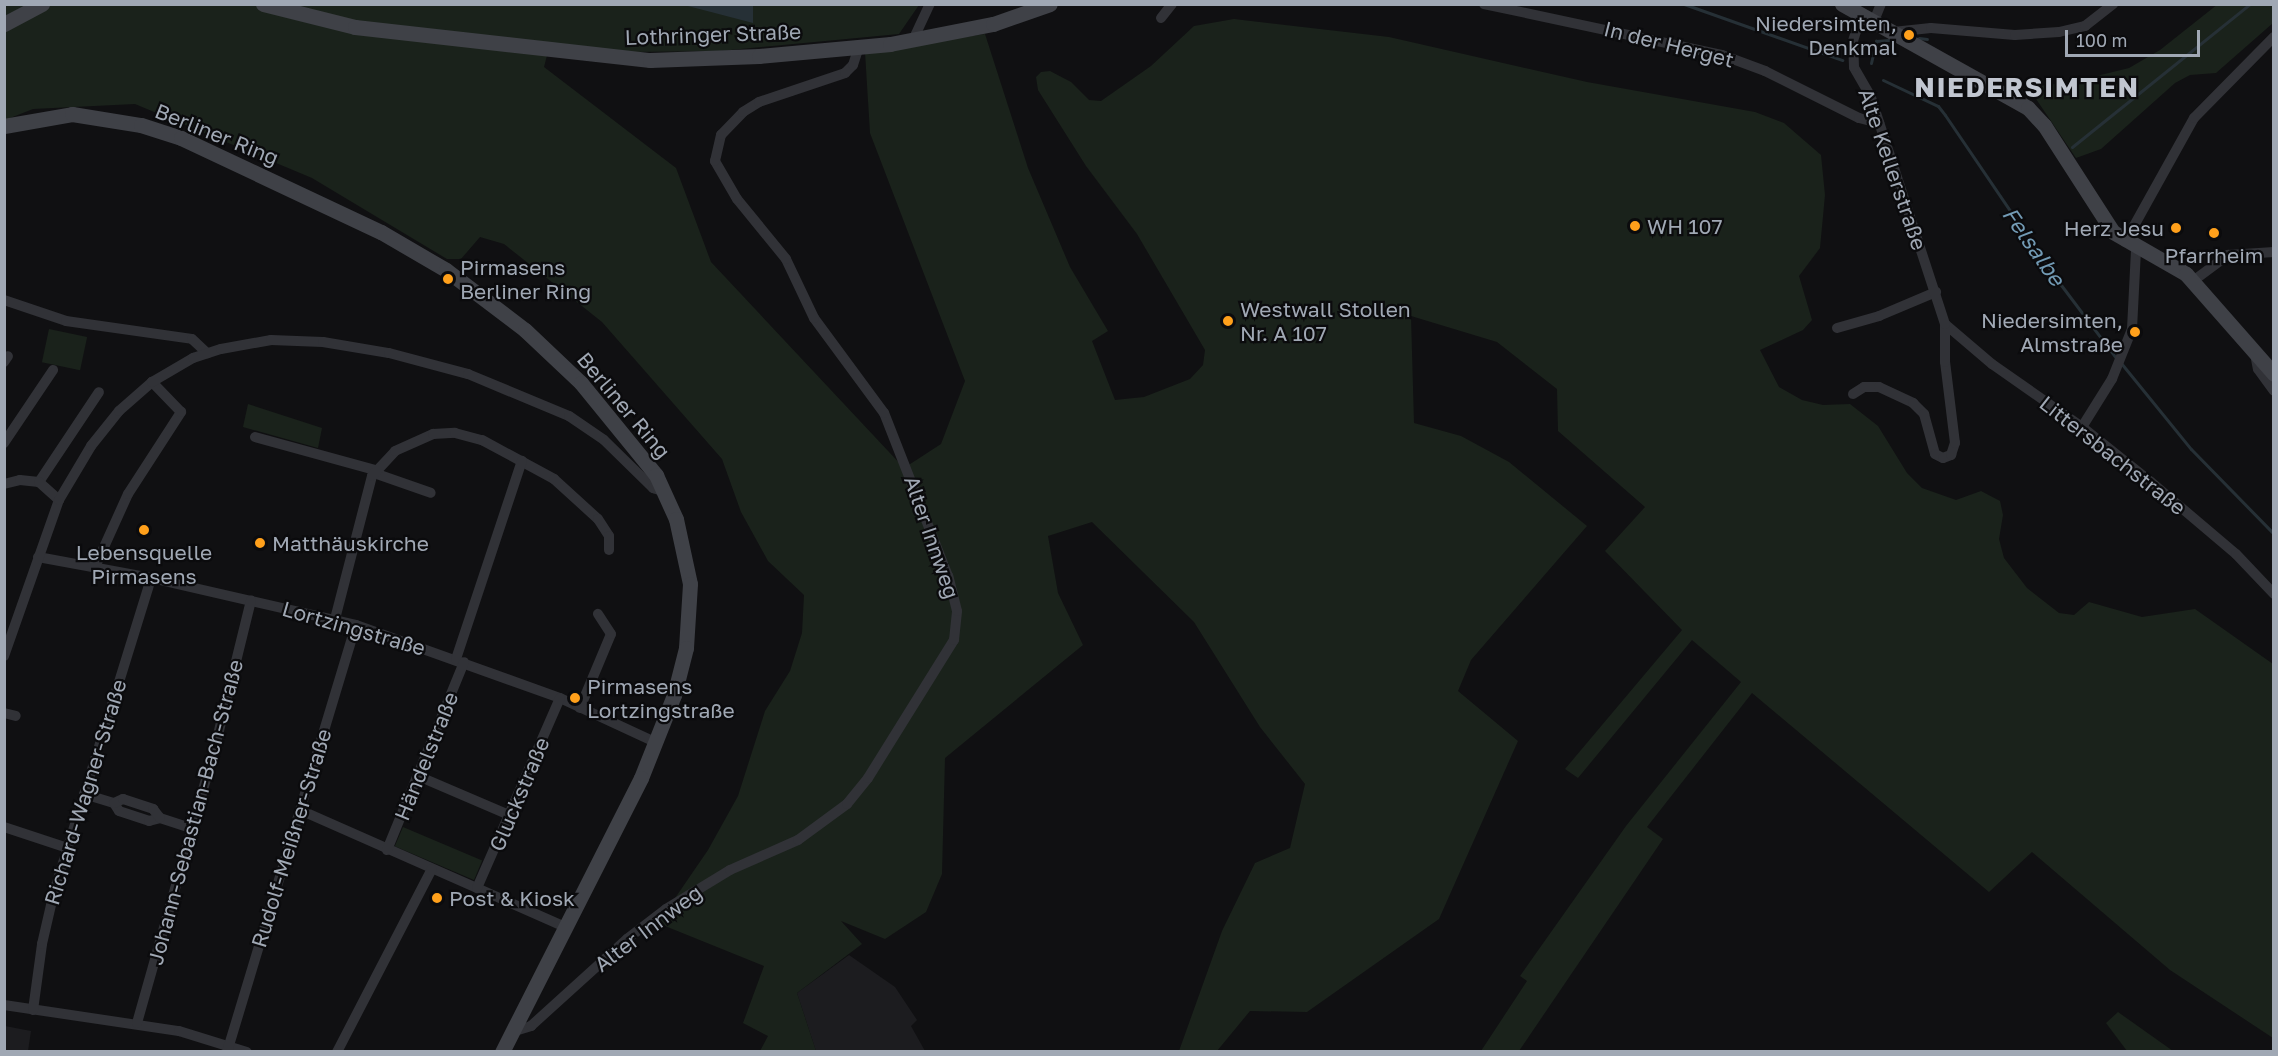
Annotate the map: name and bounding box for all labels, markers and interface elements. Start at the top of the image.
place label: Niedersimten, Denkmal [1755,10,1897,60]
street label: In der Herget [1601,16,1737,72]
street label: Lothringer Straße [624,18,802,50]
scale bar [2068,18,2203,56]
marker: Niedersimten, Denkmal [1902,28,1916,42]
text: 100 m [2076,29,2127,51]
district label: NIEDERSIMTEN [1914,72,2140,104]
street label: Alte Kellerstraße [1854,85,1932,253]
street label: Berliner Ring [152,98,282,170]
water label: Felsalbe [1997,202,2071,290]
place label: WH 107 [1647,213,1723,239]
place label: Herz Jesu [2064,215,2164,241]
marker: WH 107 [1628,219,1642,233]
marker: Herz Jesu [2169,221,2183,235]
marker: Pfarrheim [2207,226,2221,240]
place label: Pfarrheim [2165,242,2263,268]
place label: Pirmasens Berliner Ring [460,254,591,304]
marker: Pirmasens Berliner Ring [441,272,455,286]
place label: Westwall Stollen Nr. A 107 [1240,296,1411,346]
place label: Niedersimten, Almstraße [1981,307,2123,357]
marker: Westwall Stollen Nr. A 107 [1221,314,1235,328]
marker: Niedersimten, Almstraße [2128,325,2142,339]
street label: Berliner Ring [572,347,676,463]
street label: Littersbachstraße [2035,390,2191,520]
street label: Alter Innweg [899,472,965,602]
marker: Lebensquelle Pirmasens [137,523,151,537]
place label: Matthäuskirche [272,530,429,556]
marker: Matthäuskirche [253,536,267,550]
place label: Lebensquelle Pirmasens [76,539,212,589]
street label: Lortzingstraße [280,596,428,660]
street label: Johann-Sebastian-Bach-Straße [142,657,248,967]
place label: Pirmasens Lortzingstraße [587,673,735,723]
street label: Richard-Wagner-Straße [39,676,131,908]
street label: Händelstraße [389,688,463,824]
marker: Pirmasens Lortzingstraße [568,691,582,705]
street label: Rudolf-Meißner-Straße [246,726,336,950]
street label: Gluckstraße [484,733,554,855]
street label: Alter Innweg [589,879,707,977]
place label: Post & Kiosk [449,885,575,911]
marker: Post & Kiosk [430,891,444,905]

